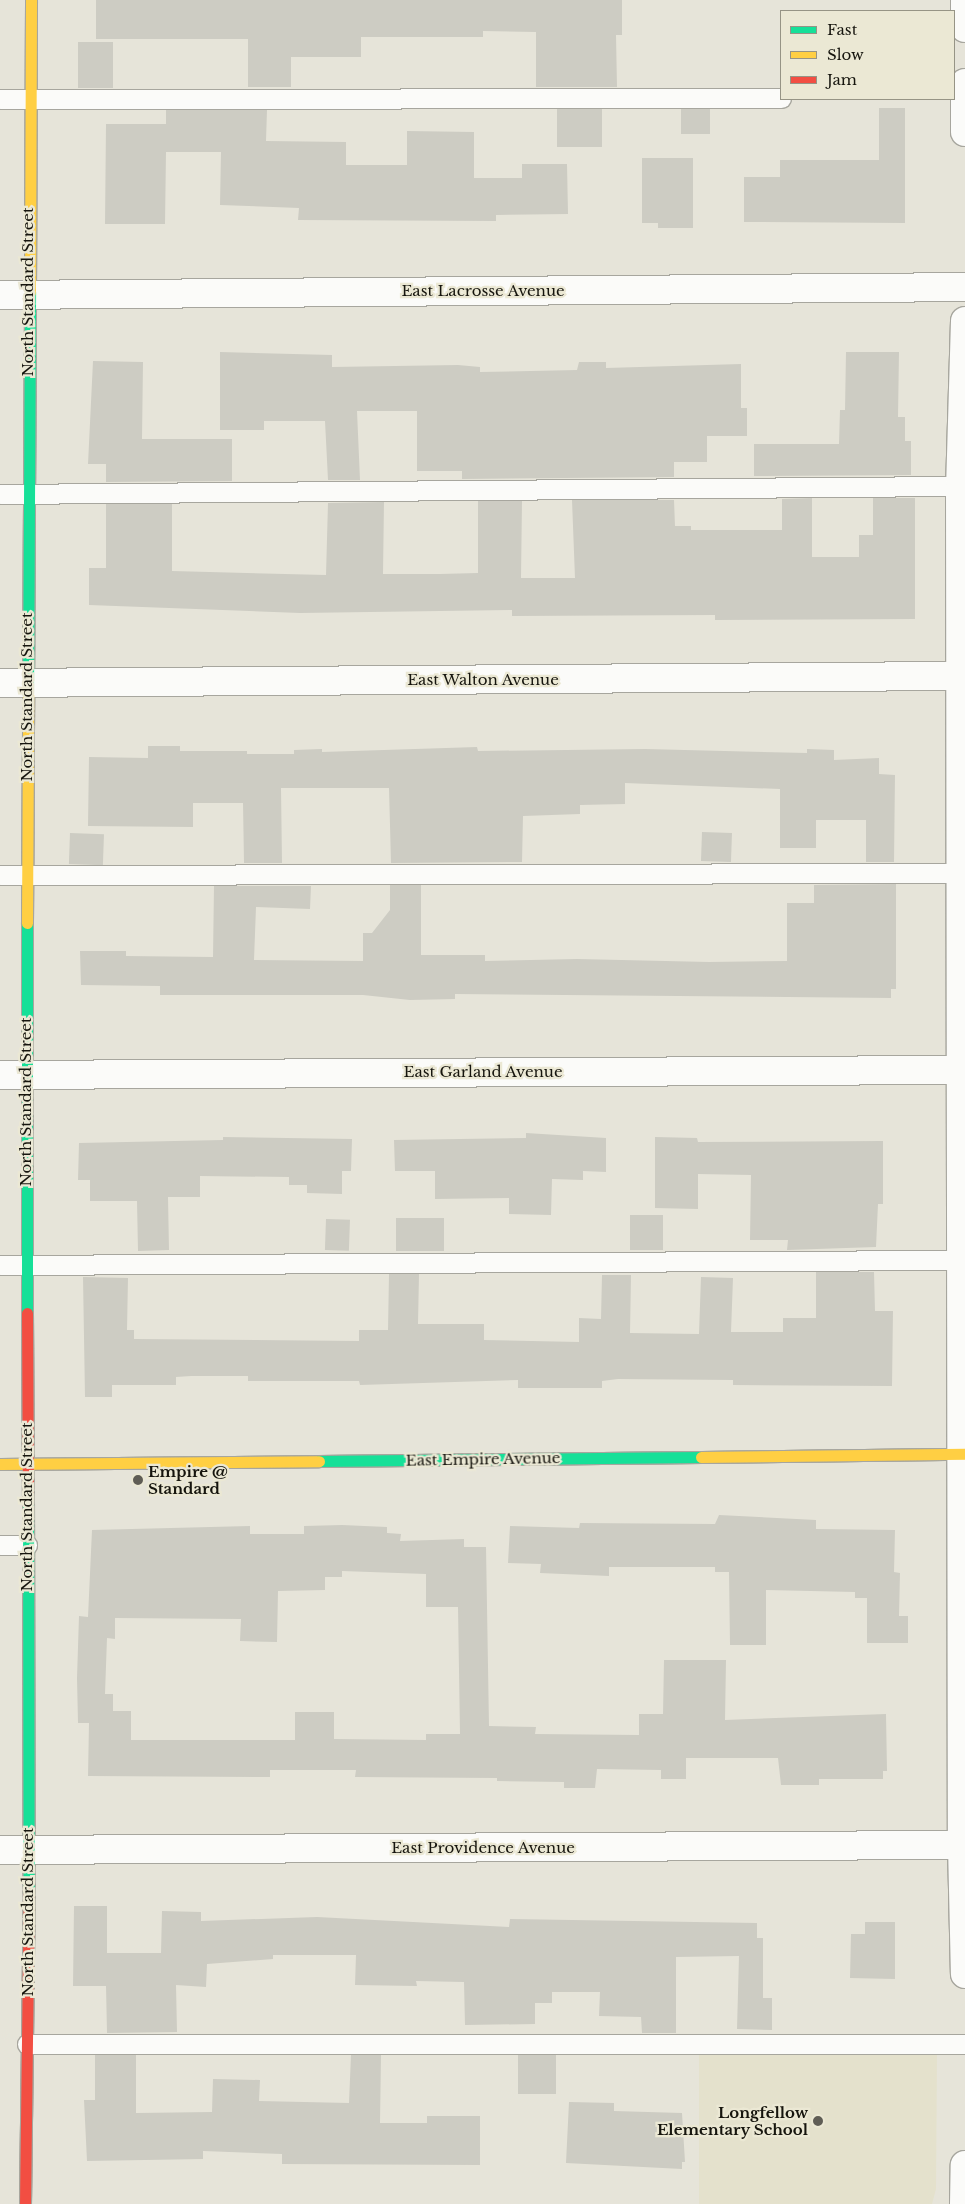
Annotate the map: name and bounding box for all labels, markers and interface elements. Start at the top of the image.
legend [780,10,955,100]
text: Fast [827,20,857,39]
text: Slow [827,45,864,64]
text: Jam [827,70,857,89]
street label: North Standard Street [19,207,37,377]
street label: East Lacrosse Avenue [401,282,565,300]
street label: North Standard Street [18,612,36,782]
street label: East Walton Avenue [407,671,559,689]
street label: North Standard Street [17,1017,35,1187]
street label: East Garland Avenue [403,1063,563,1081]
street label: North Standard Street [18,1422,36,1592]
street label: East Empire Avenue [405,1449,561,1469]
place label: Empire @ Standard [148,1462,228,1497]
marker: Empire @ Standard [132,1474,144,1486]
street label: North Standard Street [19,1827,37,1997]
street label: East Providence Avenue [391,1839,575,1857]
place label: Longfellow Elementary School [656,2103,808,2138]
marker: Longfellow Elementary School [812,2115,824,2127]

